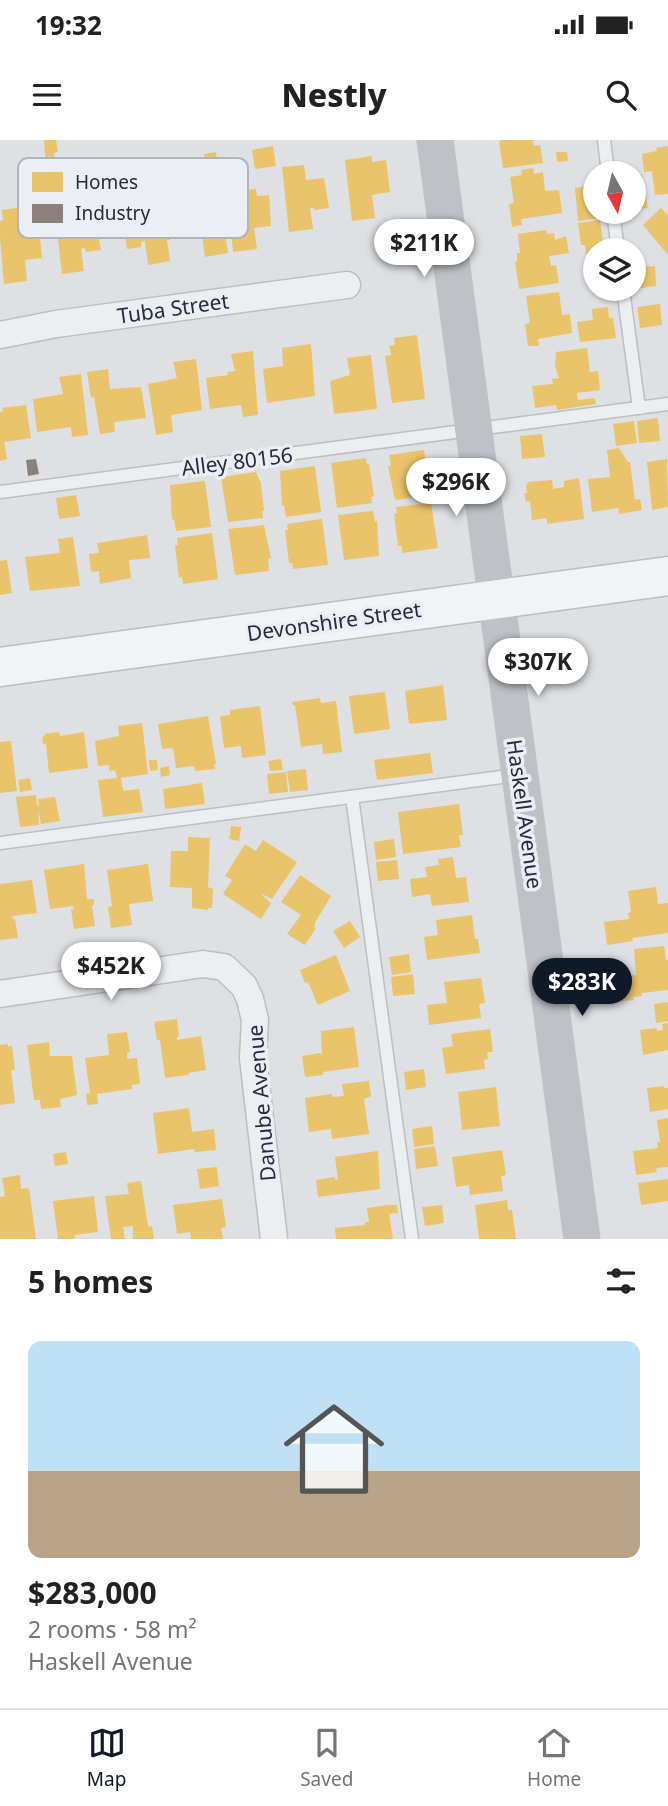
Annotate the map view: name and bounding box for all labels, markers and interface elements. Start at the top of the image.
text: 19:32 [35,7,102,43]
text: Nestly [281,73,387,116]
icon: menu [28,76,66,114]
icon: search [602,76,640,114]
legend [18,158,248,238]
north arrow [583,161,646,224]
map controls [583,161,646,301]
text: Homes [75,169,138,195]
text: Industry [75,200,150,226]
pin: $211K [375,220,473,279]
text: $211K [390,226,458,258]
button: layers [583,238,646,301]
street label: Tuba Street [115,286,231,330]
street label: Alley 80156 [180,440,294,482]
pin: $296K [407,458,505,518]
text: $296K [422,465,490,497]
street label: Devonshire Street [245,595,423,647]
pin: $307K [489,638,587,698]
text: $307K [504,645,572,677]
street label: Haskell Avenue [501,738,549,890]
pin: $452K [62,942,160,1002]
text: $452K [77,949,145,981]
pin: $283K [533,958,631,1018]
text: $283K [548,965,616,997]
street label: Danube Avenue [240,1024,282,1182]
text: 5 homes [28,1261,153,1302]
icon: filters [602,1262,640,1300]
icon: home [271,1386,397,1512]
text: $283,000 [28,1572,157,1613]
text: 2 rooms · 58 m² [28,1613,197,1645]
text: Haskell Avenue [28,1645,193,1677]
tab: Map [87,1724,126,1792]
tab: Saved [300,1724,353,1792]
tab: Home [527,1724,581,1792]

